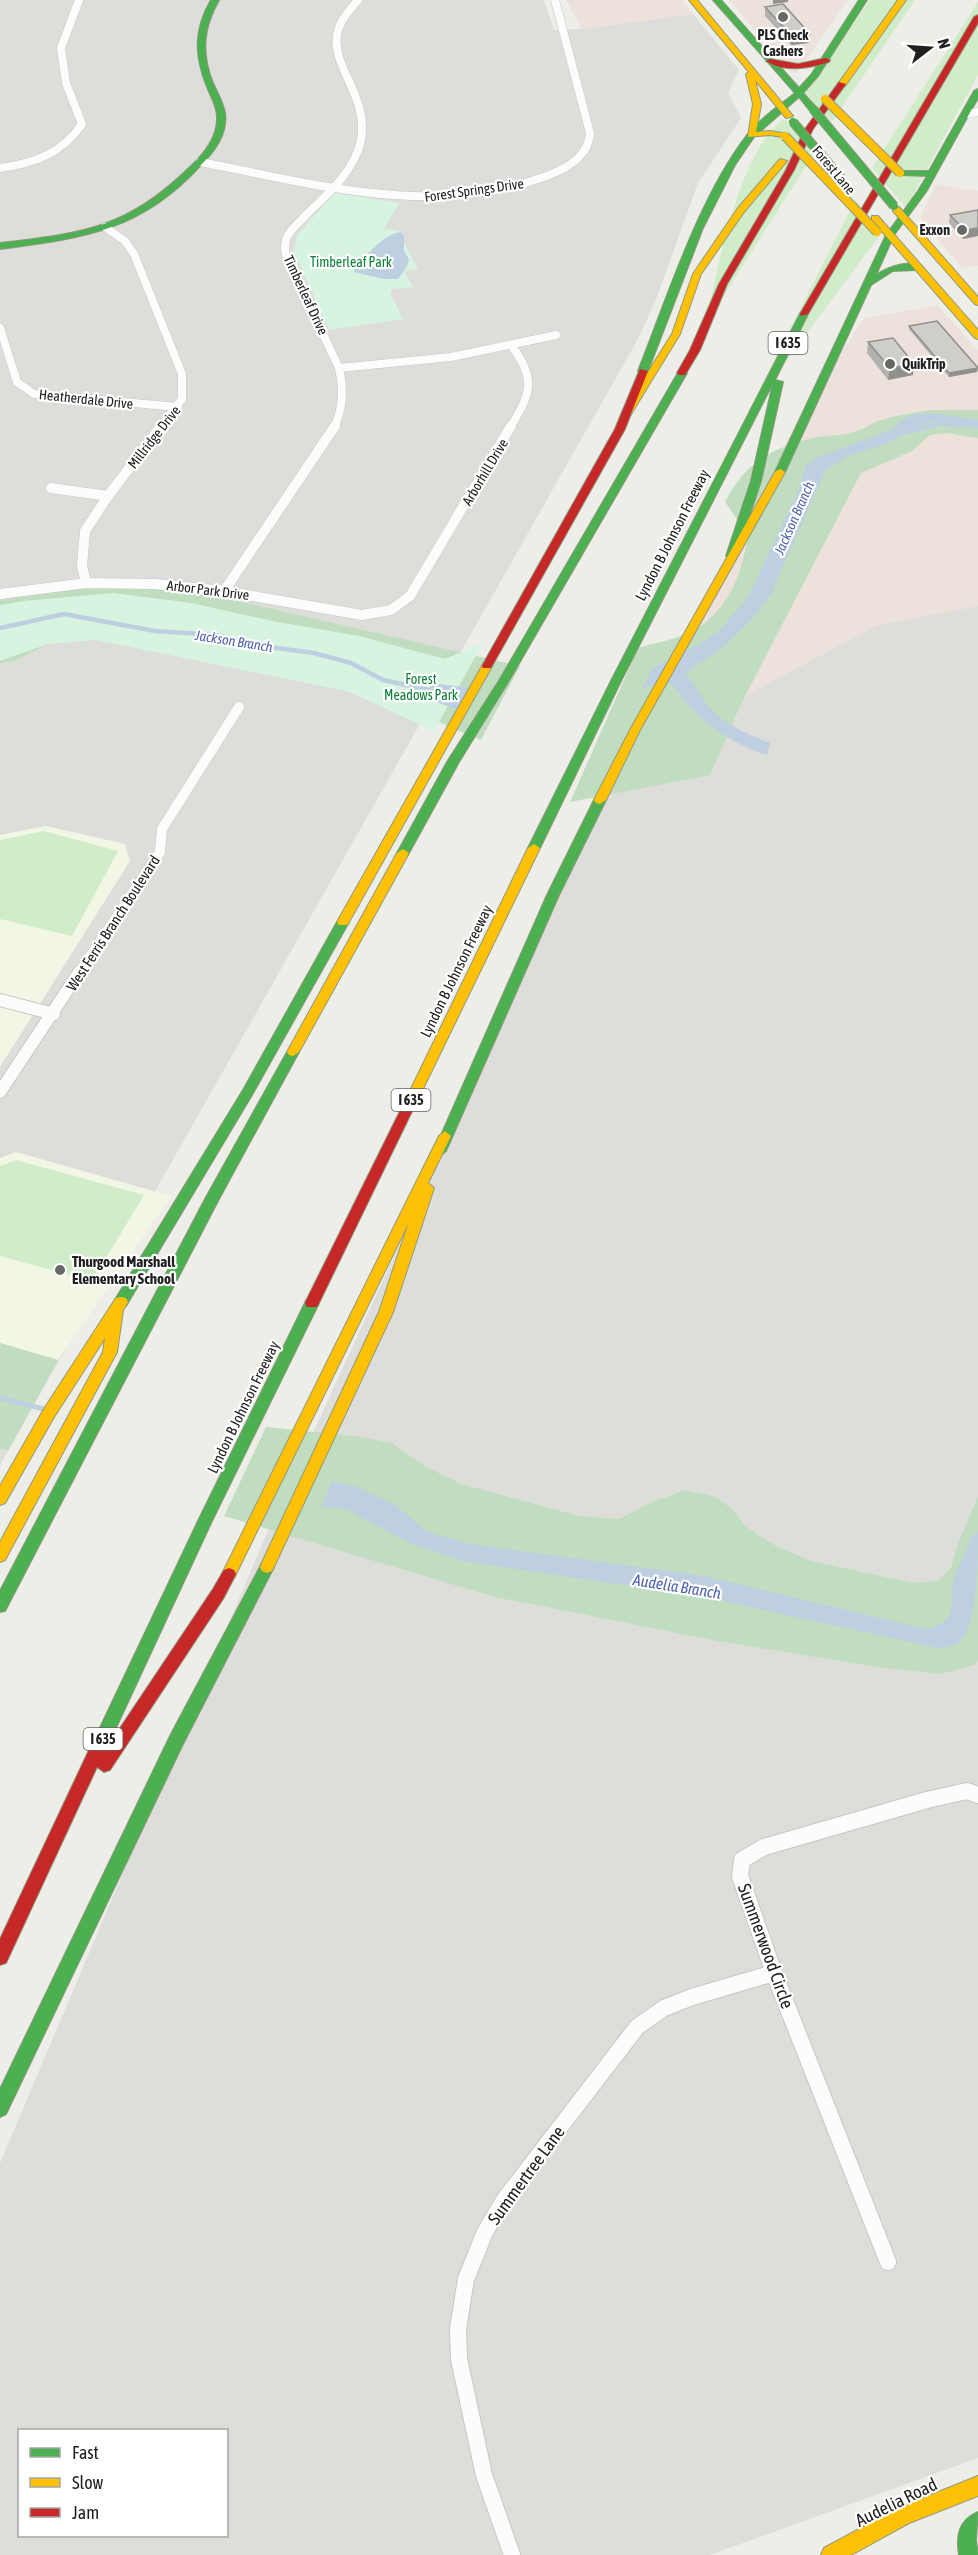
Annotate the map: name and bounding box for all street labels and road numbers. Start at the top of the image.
street label: Forest Lane [809,142,859,198]
street label: Forest Springs Drive [423,175,525,205]
street label: Timberleaf Drive [281,253,331,337]
road number: I 635 [768,332,808,354]
street label: Heatherdale Drive [38,386,134,412]
street label: Millridge Drive [125,402,183,472]
street label: Arborhill Drive [459,436,511,508]
street label: Lyndon B Johnson Freeway [631,467,713,603]
street label: Arbor Park Drive [166,577,250,603]
street label: West Ferris Branch Boulevard [63,852,163,994]
street label: Lyndon B Johnson Freeway [417,902,495,1040]
road number: I 635 [392,1089,430,1111]
street label: Lyndon B Johnson Freeway [204,1338,282,1476]
road number: I 635 [84,1728,122,1750]
street label: Summerwood Circle [734,1881,798,2011]
street label: Summertree Lane [483,2122,569,2228]
street label: Audelia Road [852,2473,940,2531]

